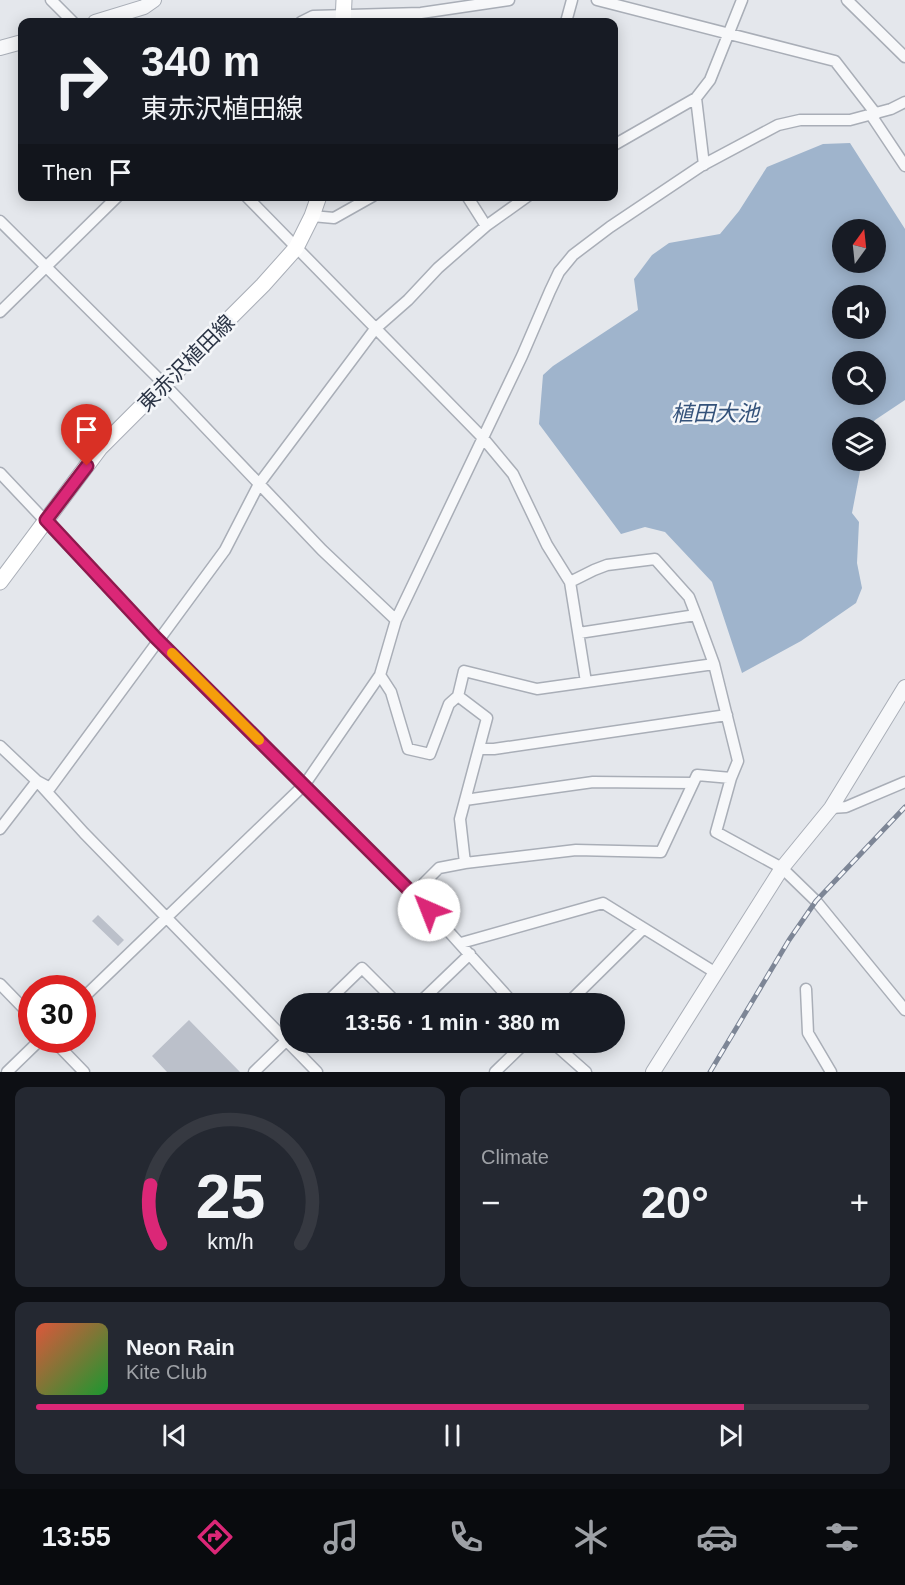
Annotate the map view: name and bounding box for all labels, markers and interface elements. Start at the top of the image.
text: 340 m [141,38,260,85]
icon: right [42,42,120,120]
text: 東赤沢植田線 [141,94,303,124]
icon: arrive [104,156,137,189]
text: Then [42,160,92,185]
north arrow [832,219,886,273]
map controls [832,219,886,471]
button: sound [832,285,886,339]
street label: 東赤沢植田線 [133,310,239,416]
button: search [832,351,886,405]
water label: 植田大池 [671,401,761,426]
pin [61,404,112,466]
icon: arrive [70,413,103,446]
button: layers [832,417,886,471]
position arrow [397,878,461,942]
speed limit sign: 30 [18,975,96,1053]
text: 13:56 · 1 min · 380 m [345,1010,560,1035]
text: Climate [481,1146,549,1168]
text: 25 [195,1162,265,1231]
text: 20° [641,1177,709,1228]
text: − [481,1184,500,1221]
text: + [850,1184,869,1221]
text: km/h [207,1230,253,1254]
text: Neon Rain [126,1335,235,1360]
text: Kite Club [126,1361,207,1383]
icon: previous [158,1419,191,1452]
icon: pause [436,1419,469,1452]
icon: next [714,1419,747,1452]
icon: directions [194,1516,236,1558]
icon: music [320,1516,362,1558]
icon: phone [445,1516,487,1558]
icon: climate [570,1516,612,1558]
icon: car [696,1516,738,1558]
icon: filters [821,1516,863,1558]
text: 13:55 [42,1522,111,1552]

